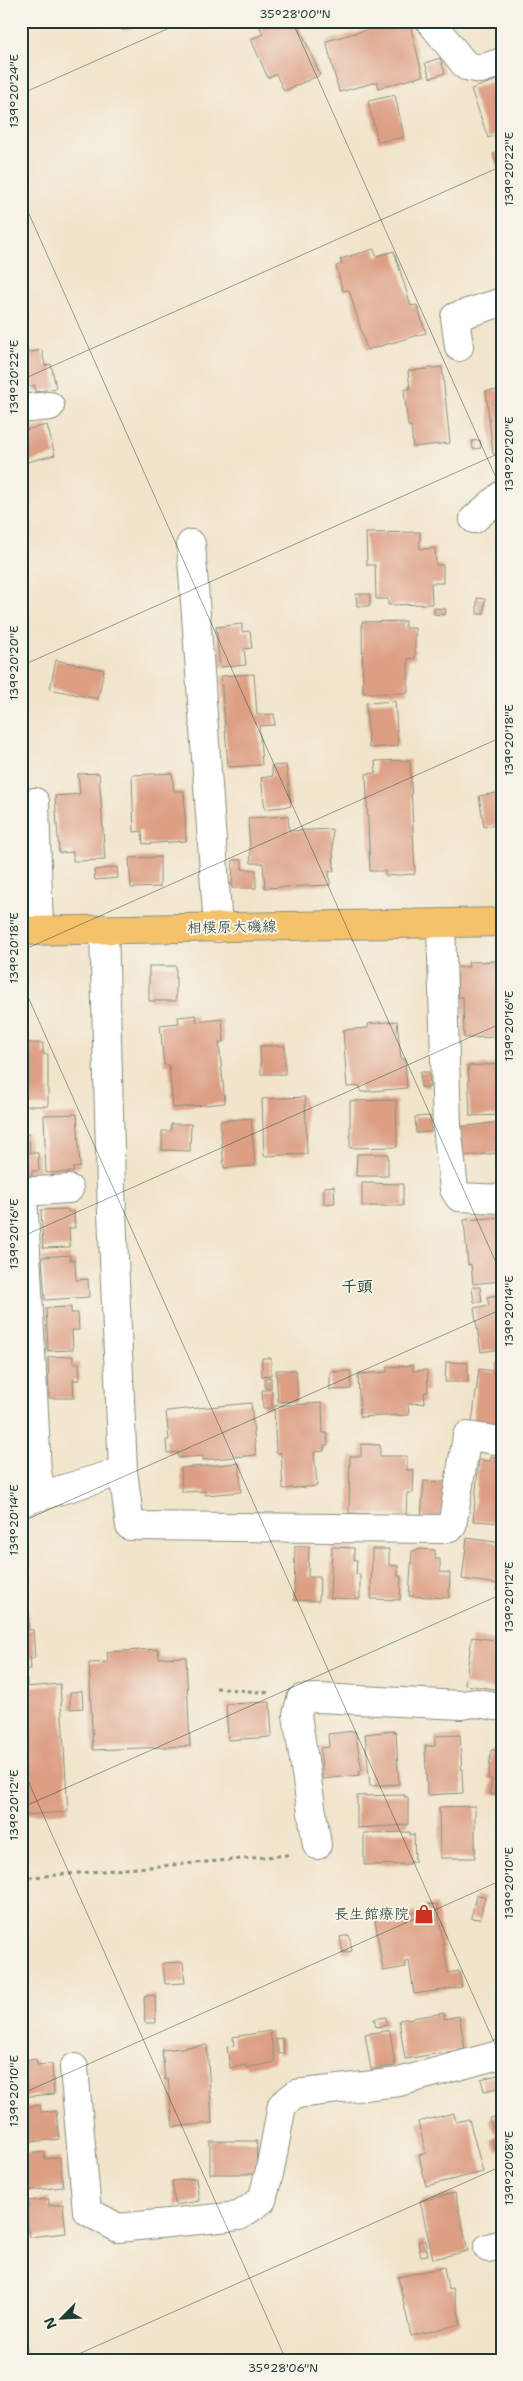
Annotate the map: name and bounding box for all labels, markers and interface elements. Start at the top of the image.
text: 35°28'00"N [259,6,331,22]
text: 139°20'24"E [6,54,22,128]
text: 139°20'22"E [501,132,517,206]
text: 139°20'22"E [6,340,22,414]
text: 139°20'20"E [501,417,517,491]
text: 139°20'20"E [6,626,22,700]
text: 139°20'18"E [501,704,517,776]
text: 139°20'18"E [6,912,22,984]
street label: 相模原大磯線 [187,916,277,938]
text: 139°20'16"E [501,991,517,1061]
text: 139°20'16"E [6,1199,22,1269]
text: 139°20'14"E [501,1275,517,1347]
district label: 千頭 [341,1276,373,1297]
text: 139°20'14"E [6,1484,22,1556]
text: 139°20'12"E [501,1561,517,1633]
text: 139°20'12"E [6,1769,22,1841]
text: 139°20'10"E [501,1847,517,1919]
shop icon: 長生館療院 [413,1903,435,1925]
place label: 長生館療院 [334,1904,409,1924]
text: 139°20'10"E [6,2055,22,2127]
text: 139°20'08"E [501,2131,517,2205]
north arrow [38,2294,88,2344]
text: N [40,2315,61,2332]
text: 35°28'06"N [248,2360,318,2376]

